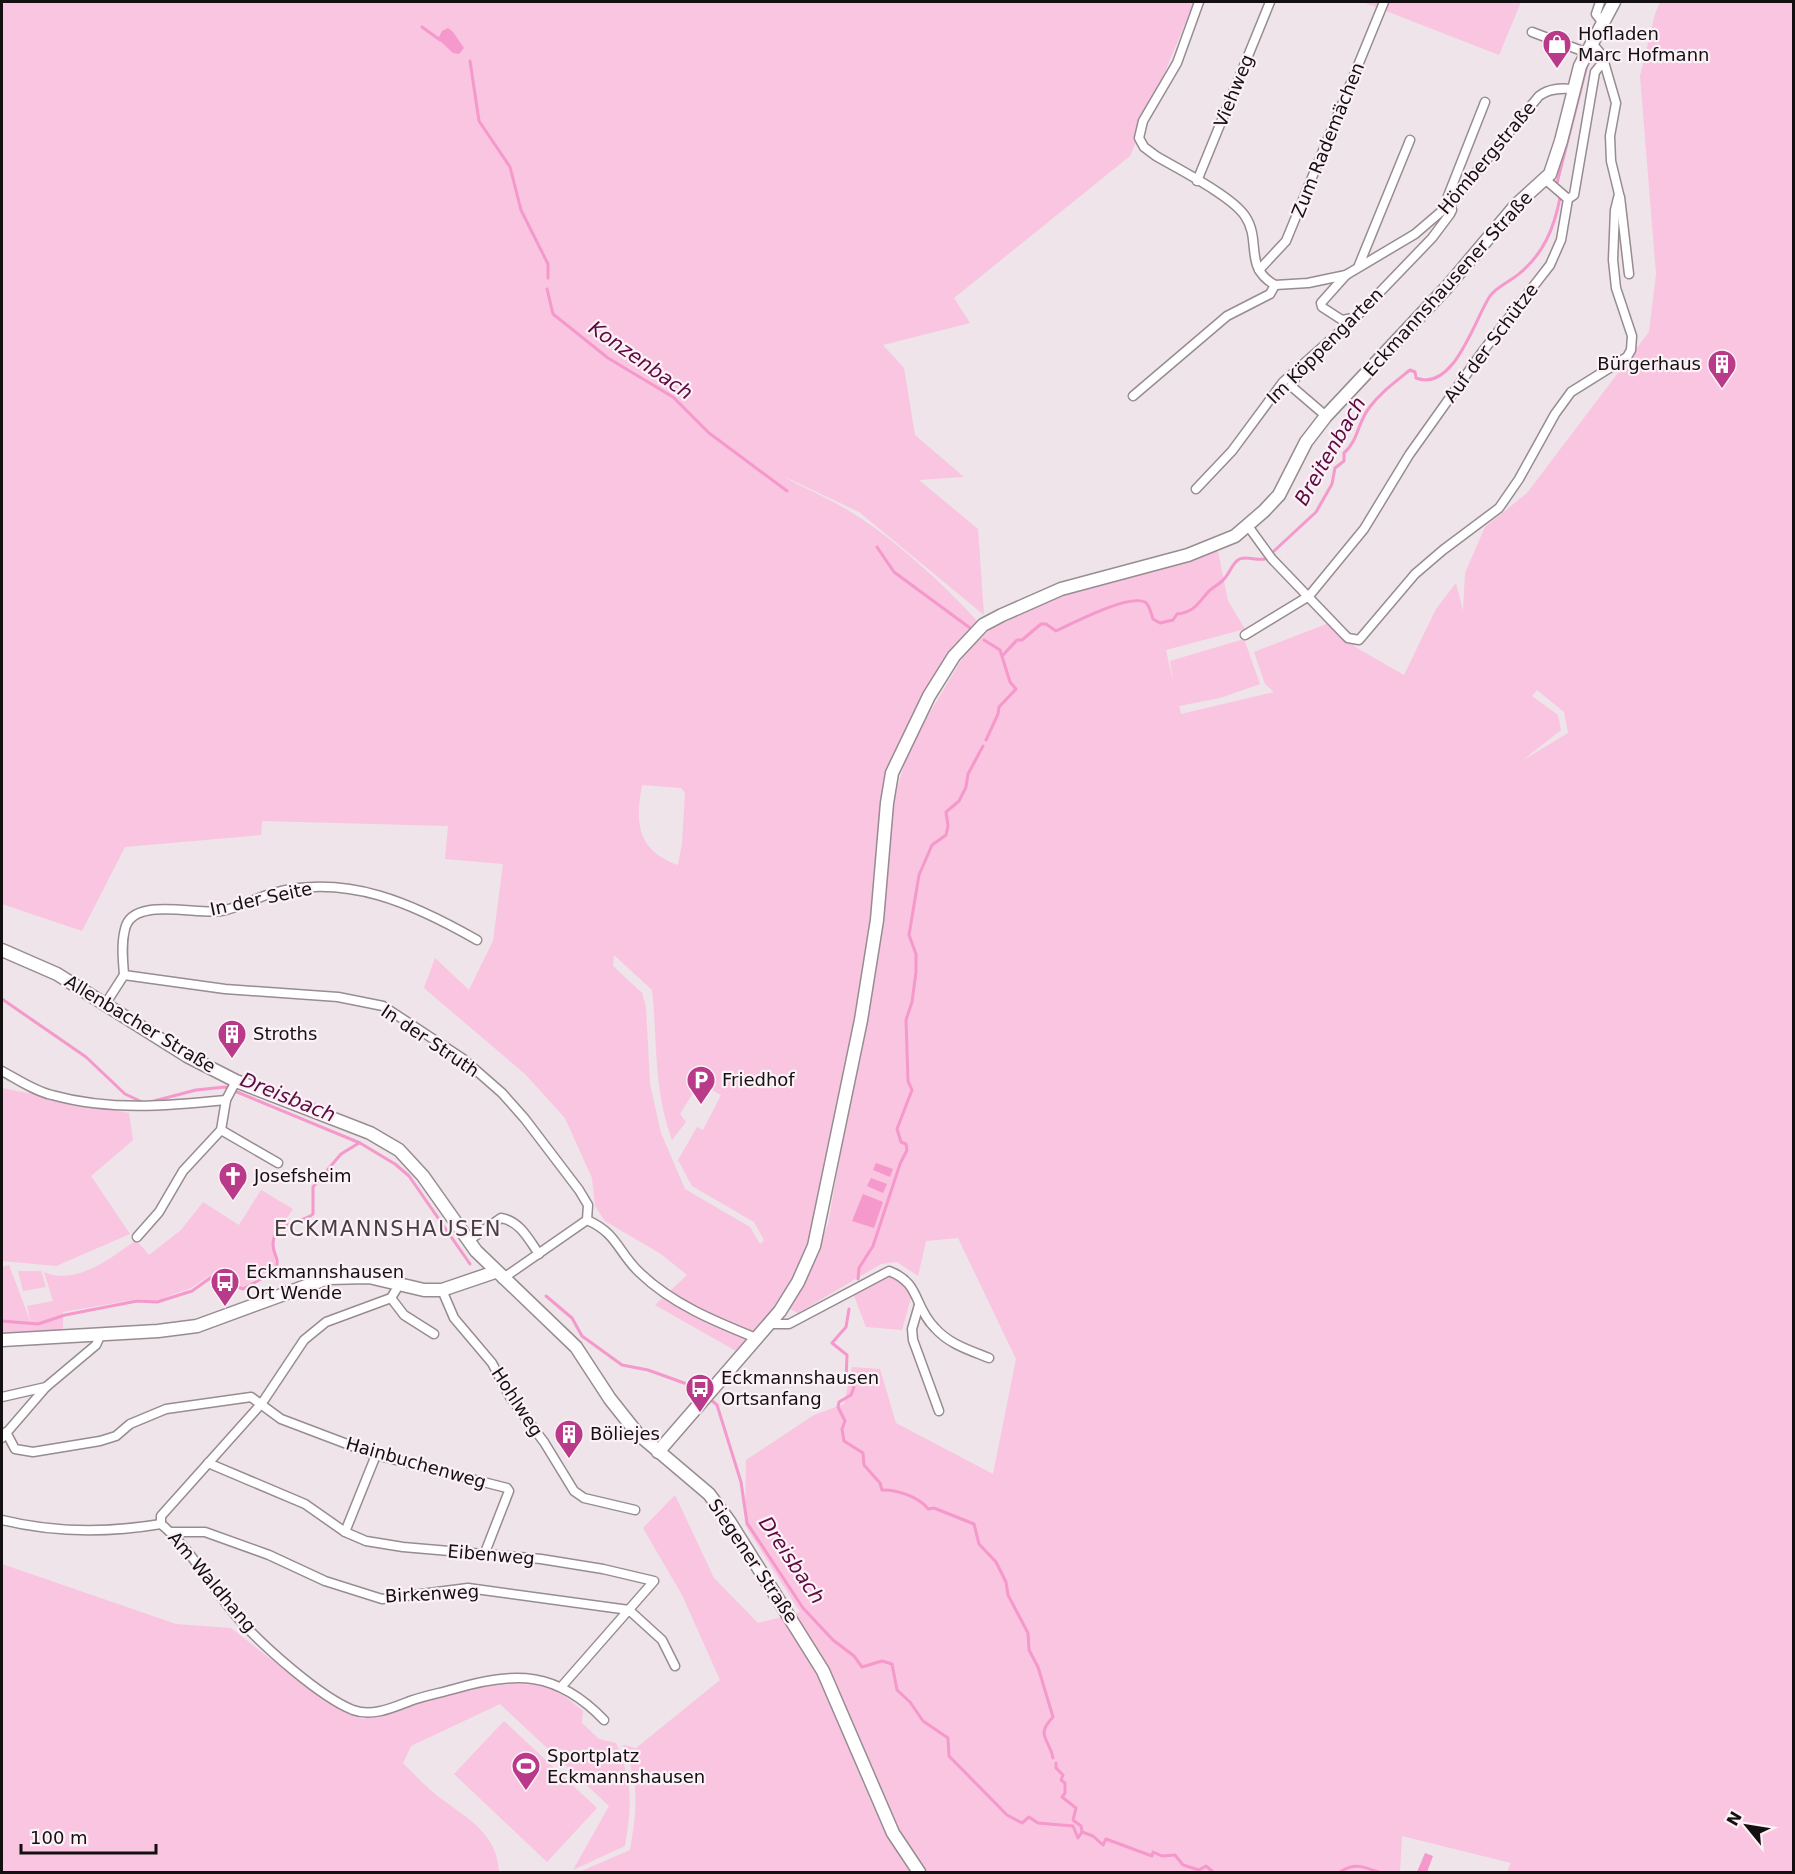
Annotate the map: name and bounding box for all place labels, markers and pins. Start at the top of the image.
place label: Hofladen Marc Hofmann [1578,23,1709,65]
shop icon: Hofladen Marc Hofmann [1541,28,1573,70]
building icon: Bürgerhaus [1706,348,1738,390]
place label: Bürgerhaus [1597,353,1701,374]
building icon: Stroths [216,1018,248,1060]
place label: Stroths [253,1023,317,1044]
parking icon: Friedhof [685,1064,717,1106]
place label: Friedhof [722,1069,795,1090]
church icon: Josefsheim [217,1160,249,1202]
place label: Josefsheim [253,1165,352,1186]
place label: Eckmannshausen Ort Wende [246,1261,404,1303]
bus stop icon: Eckmannshausen Ort Wende [209,1266,241,1308]
place label: Eckmannshausen Ortsanfang [721,1367,879,1409]
bus stop icon: Eckmannshausen Ortsanfang [684,1372,716,1414]
building icon: Böliejes [553,1418,585,1460]
place label: Böliejes [590,1423,660,1444]
place label: Sportplatz Eckmannshausen [547,1745,705,1787]
sports icon: Sportplatz Eckmannshausen [510,1750,542,1792]

